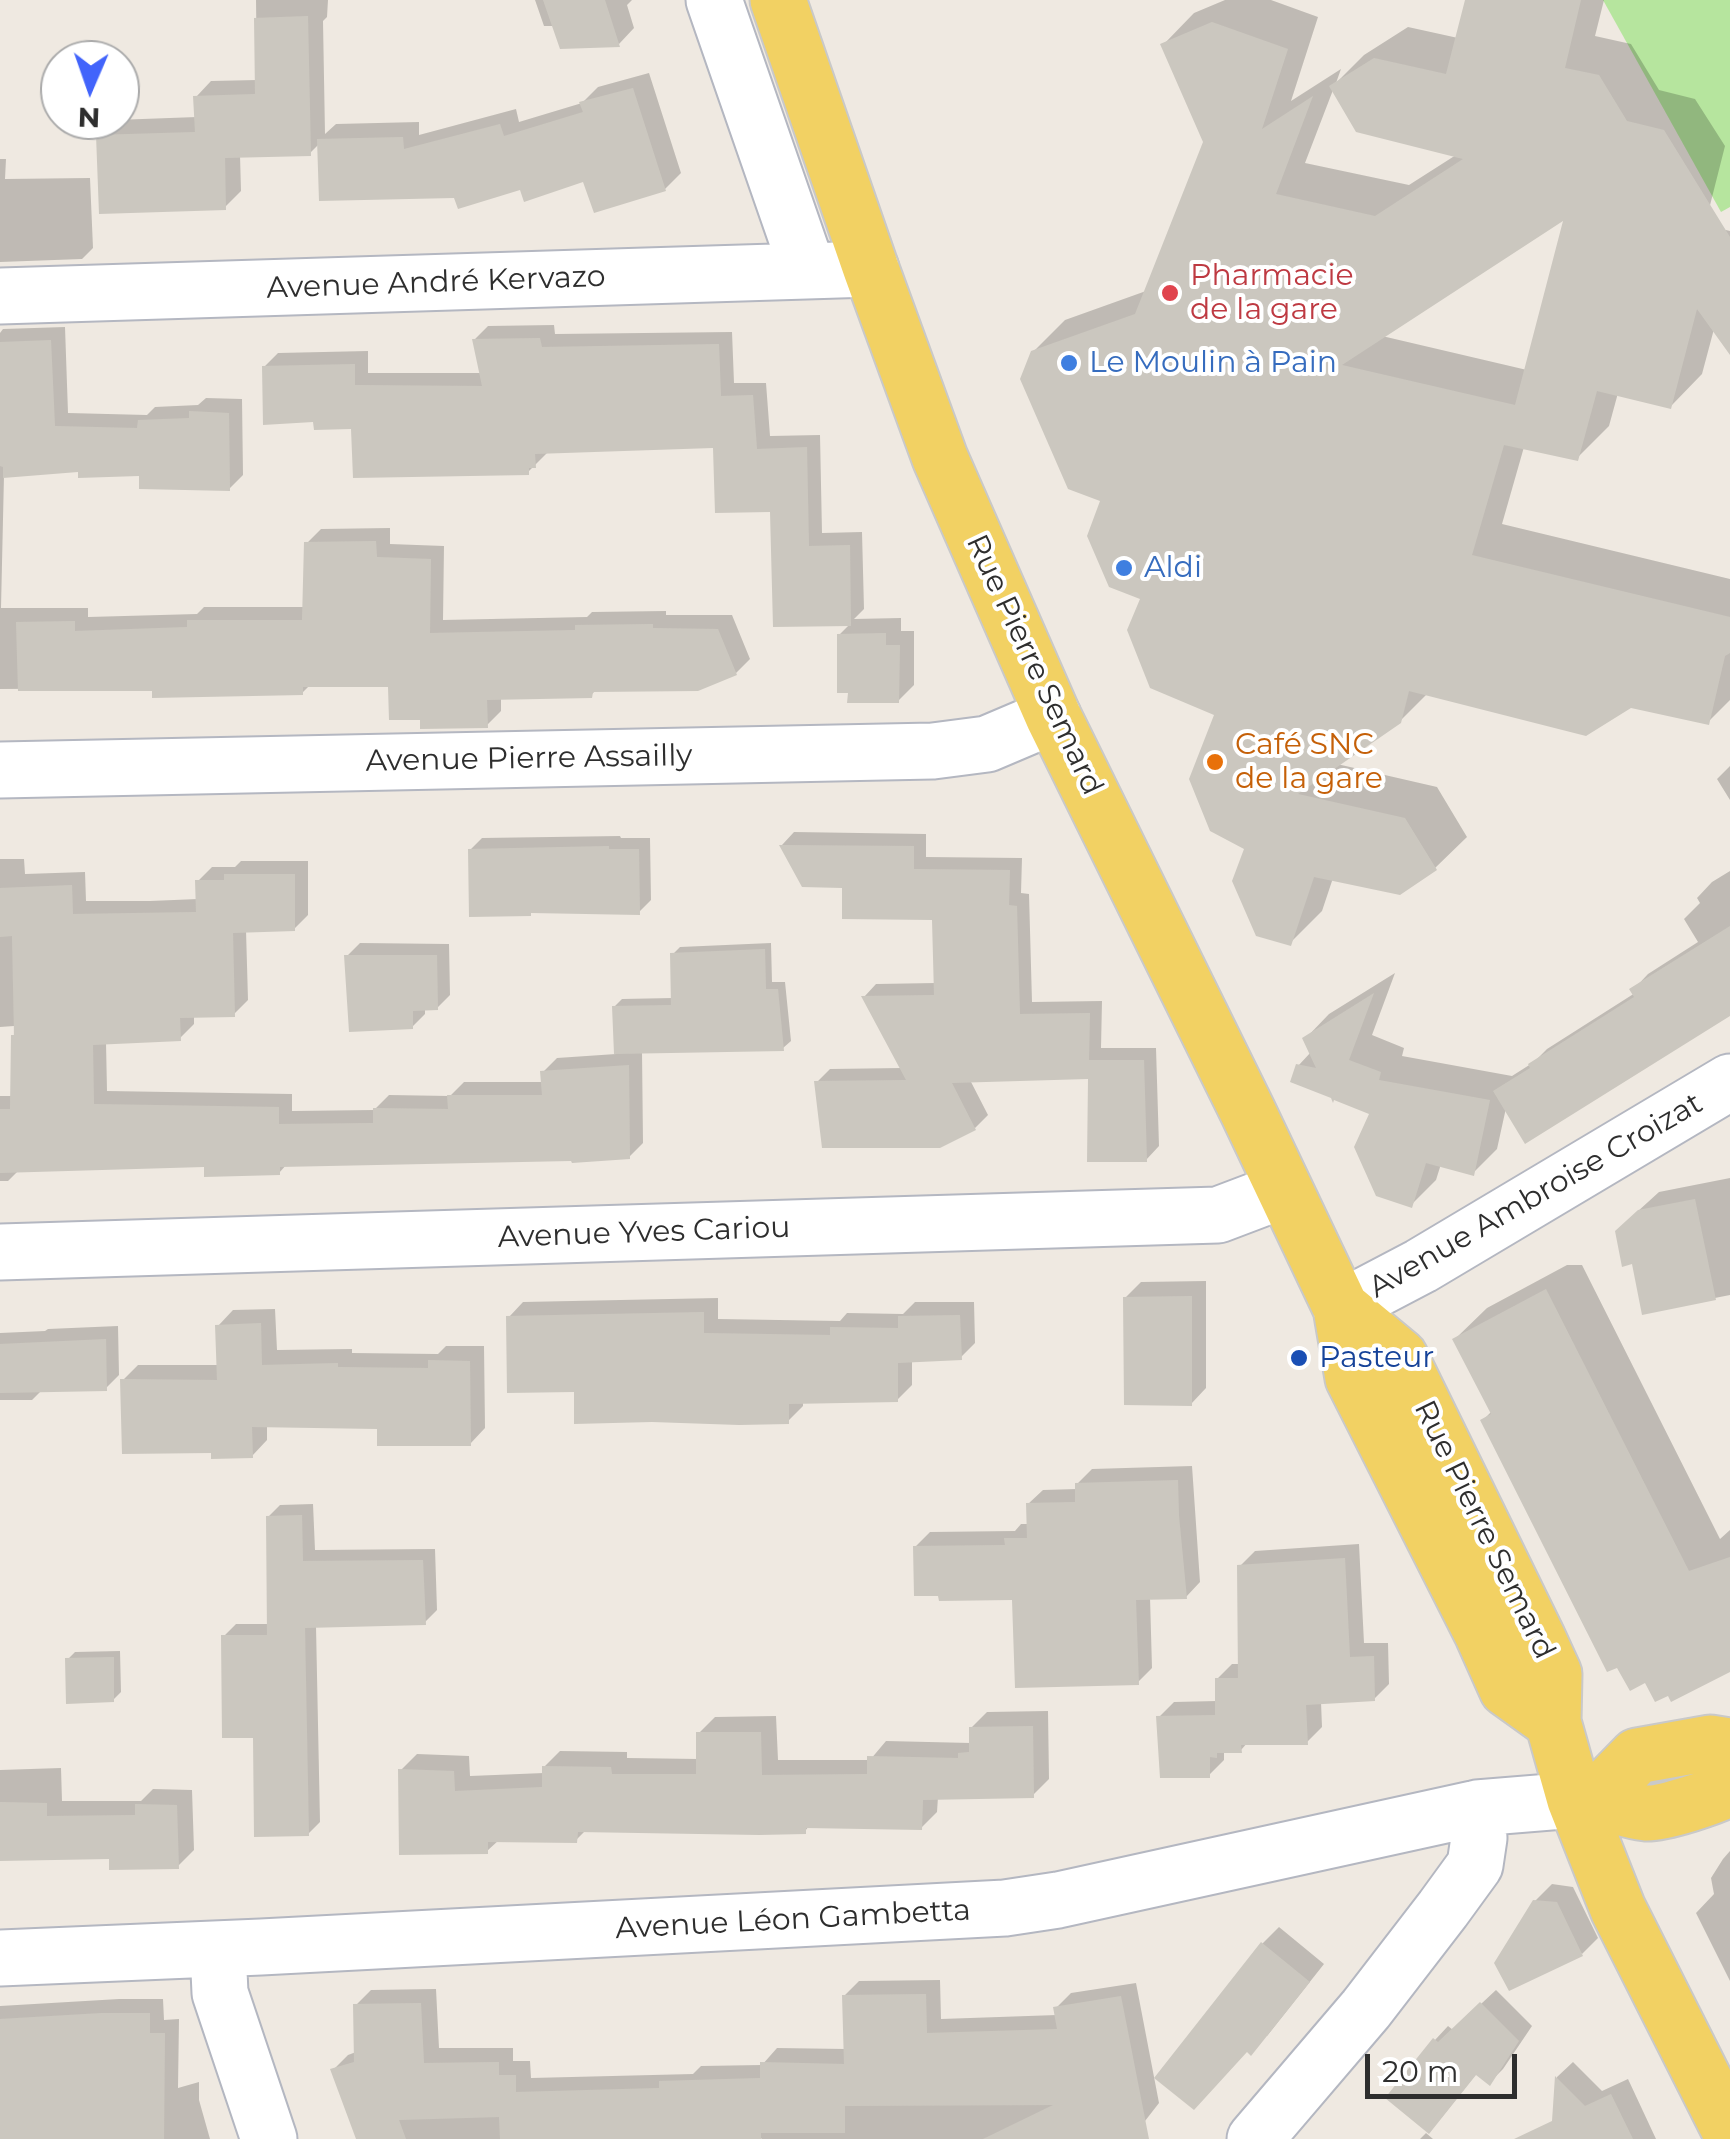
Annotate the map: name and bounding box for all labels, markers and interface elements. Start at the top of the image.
north arrow [40,40,140,140]
text: N [77,101,101,135]
place label: Pharmacie de la gare [1190,258,1354,328]
street label: Avenue André Kervazo [266,259,606,307]
marker: Pharmacie de la gare [1159,282,1181,304]
place label: Le Moulin à Pain [1089,345,1337,381]
marker: Le Moulin à Pain [1058,352,1080,374]
street label: Rue Pierre Semard [958,529,1110,801]
place label: Aldi [1144,550,1202,586]
marker: Aldi [1113,557,1135,579]
place label: Café SNC de la gare [1235,727,1383,798]
street label: Avenue Pierre Assailly [365,738,693,780]
marker: Café SNC de la gare [1204,751,1226,773]
street label: Avenue Ambroise Croizat [1363,1086,1709,1306]
street label: Avenue Yves Cariou [497,1210,791,1256]
place label: Pasteur [1319,1340,1434,1376]
marker: Pasteur [1288,1347,1310,1369]
street label: Rue Pierre Semard [1406,1395,1562,1665]
street label: Avenue Léon Gambetta [614,1893,972,1947]
scale bar [1370,2034,1522,2096]
text: 20 m [1382,2053,1459,2090]

